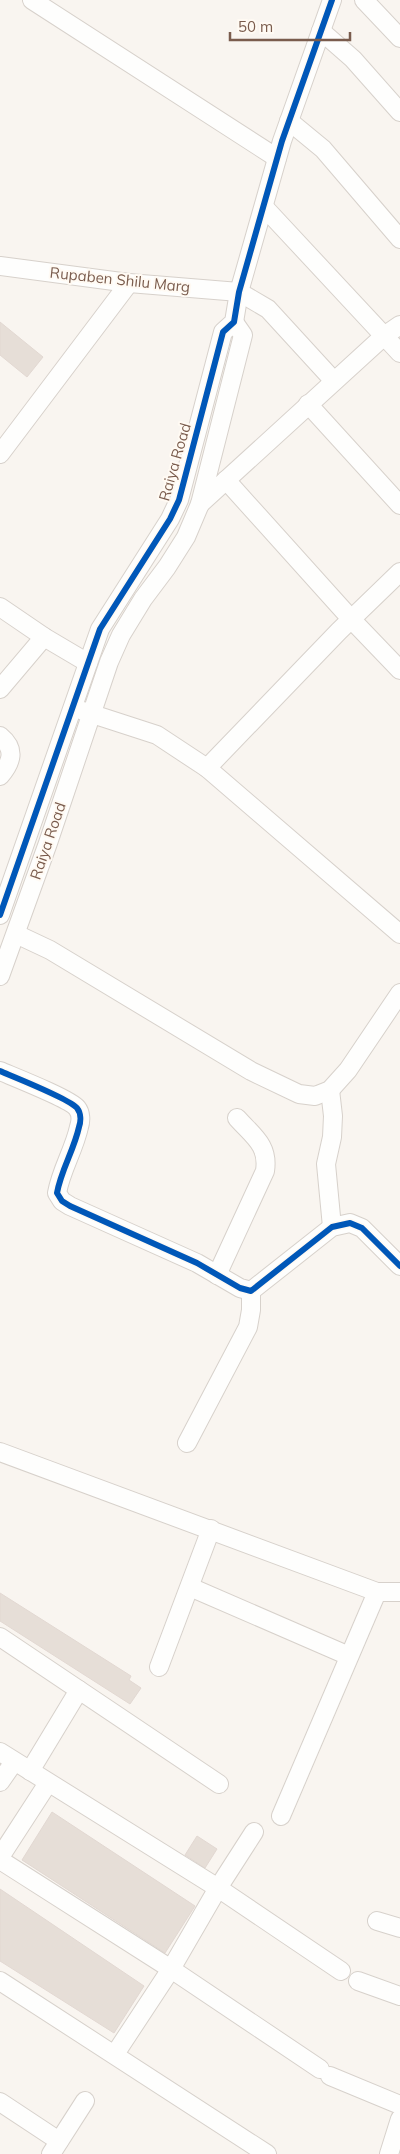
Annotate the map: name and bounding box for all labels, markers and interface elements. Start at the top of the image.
scale bar [230,10,350,42]
text: 50 m [238,17,273,36]
street label: Rupaben Shilu Marg [49,263,191,296]
street label: Raiya Road [154,421,195,503]
street label: Raiya Road [25,800,70,882]

